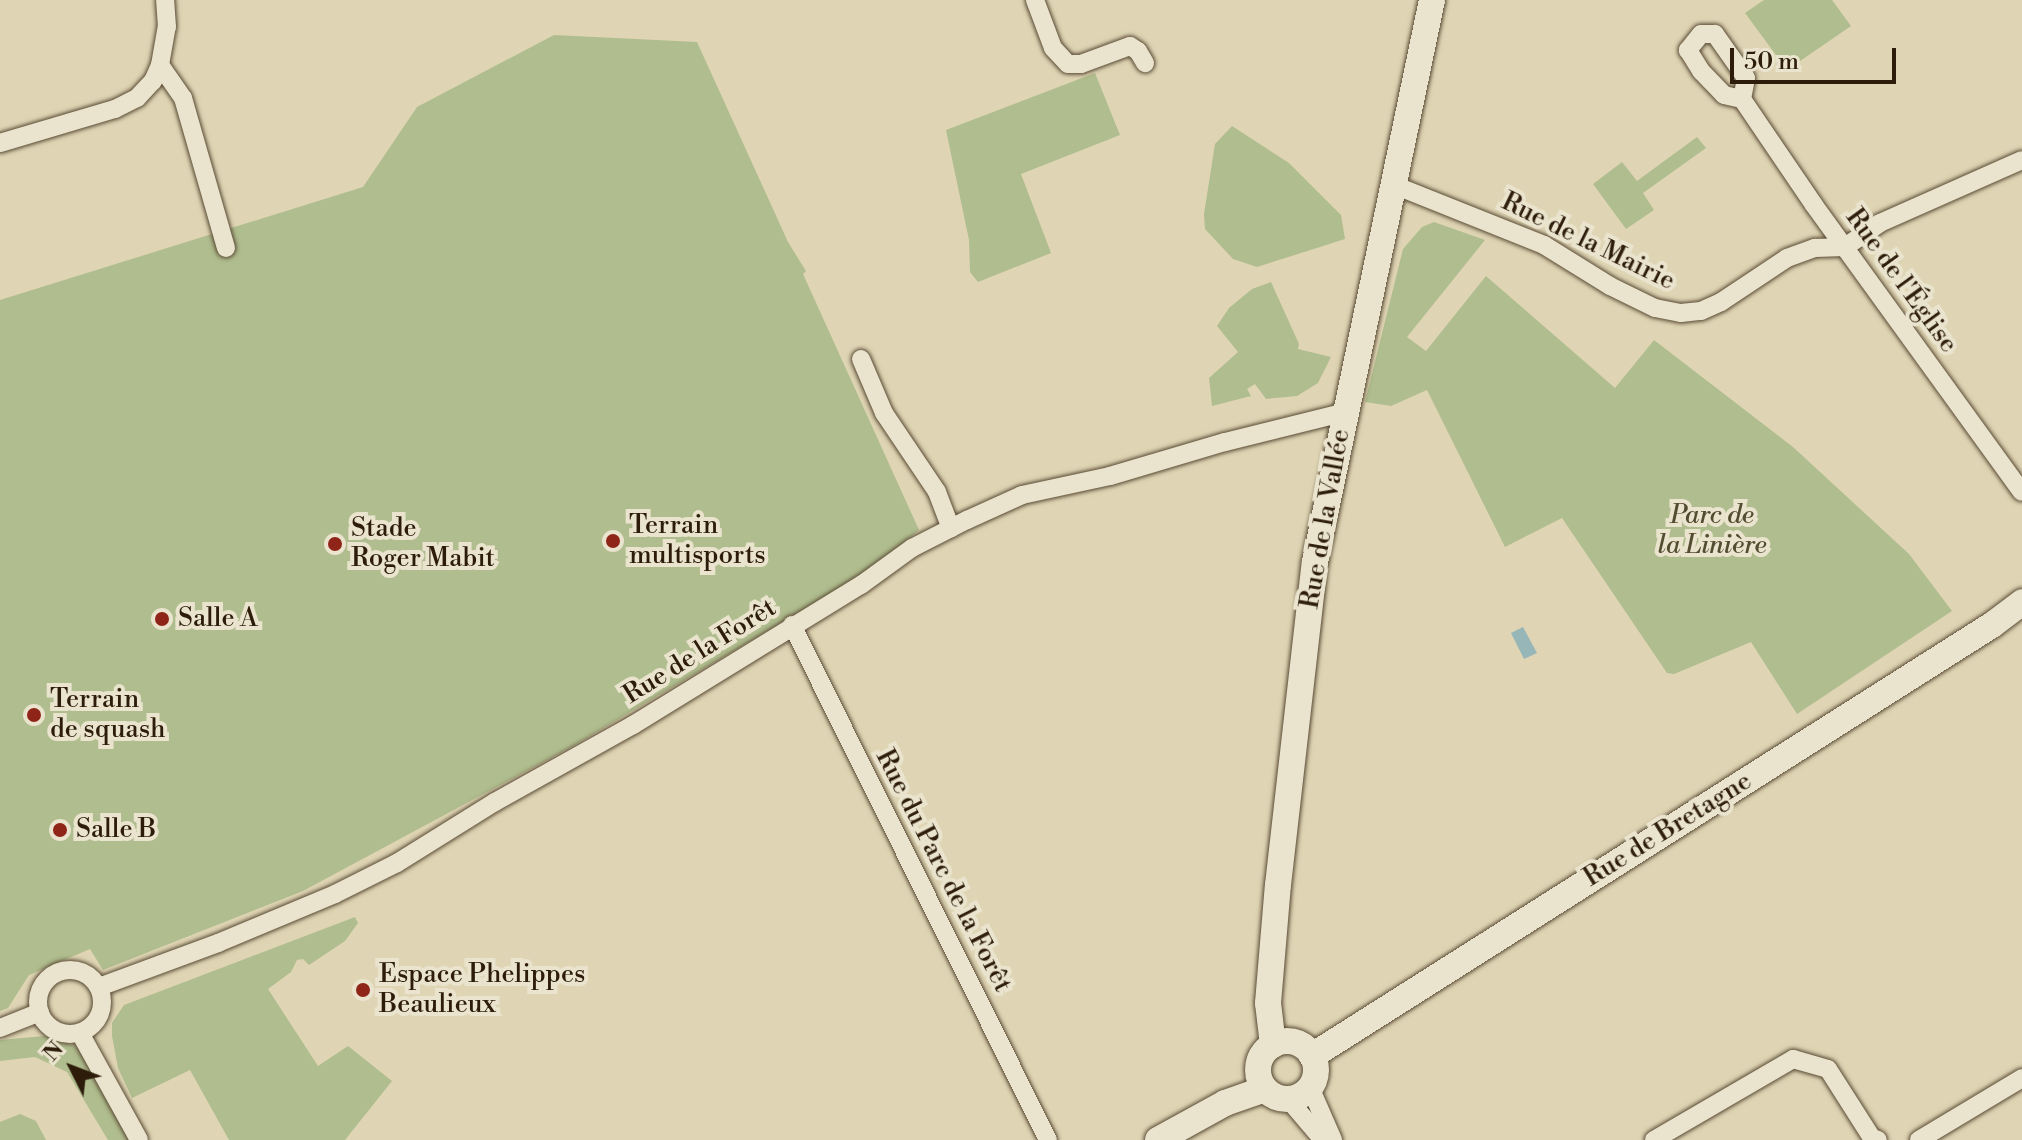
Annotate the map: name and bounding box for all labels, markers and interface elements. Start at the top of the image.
scale bar [1734,32,1900,82]
text: 50 m [1744,47,1799,77]
street label: Rue de la Mairie [1496,187,1680,297]
street label: Rue de l'Église [1838,203,1964,359]
street label: Rue de la Vallée [1295,427,1357,611]
park label: Parc de la Linière [1657,500,1767,562]
place label: Terrain multisports [629,510,766,572]
place label: Stade Roger Mabit [351,513,495,574]
marker: Terrain multisports [604,532,622,550]
marker: Stade Roger Mabit [326,535,344,553]
street label: Rue de la Forêt [618,593,782,711]
place label: Salle A [178,603,258,635]
marker: Salle A [153,610,171,628]
place label: Terrain de squash [50,684,166,746]
marker: Terrain de squash [25,706,43,724]
street label: Rue du Parc de la Forêt [868,745,1018,997]
street label: Rue de Bretagne [1578,766,1758,894]
place label: Salle B [76,814,156,846]
marker: Salle B [51,821,69,839]
place label: Espace Phelippes Beaulieux [379,959,585,1020]
marker: Espace Phelippes Beaulieux [354,981,372,999]
north arrow [32,1028,112,1108]
text: N [38,1036,70,1067]

